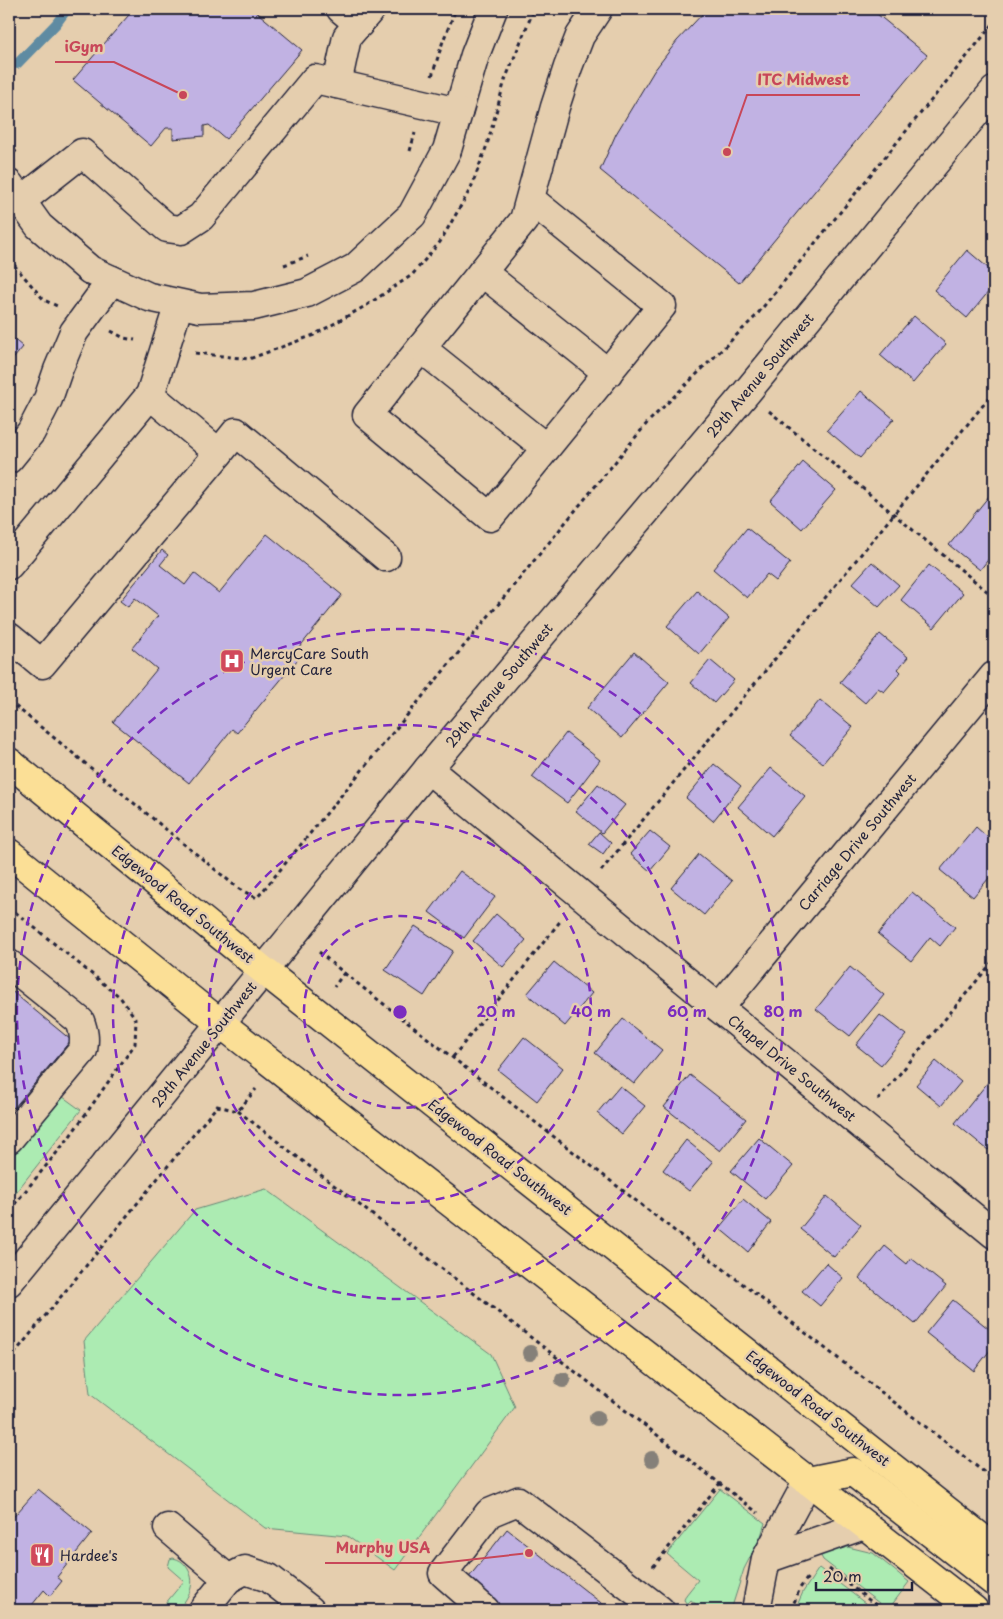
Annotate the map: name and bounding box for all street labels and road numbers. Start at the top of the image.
street label: 29th Avenue Southwest [702,308,819,442]
street label: 29th Avenue Southwest [441,618,558,752]
street label: Carriage Drive Southwest [793,768,921,915]
street label: Edgewood Road Southwest [107,840,259,968]
street label: 29th Avenue Southwest [147,976,262,1112]
street label: Chapel Drive Southwest [723,1010,861,1127]
street label: Edgewood Road Southwest [424,1094,577,1220]
street label: Edgewood Road Southwest [742,1345,895,1471]

